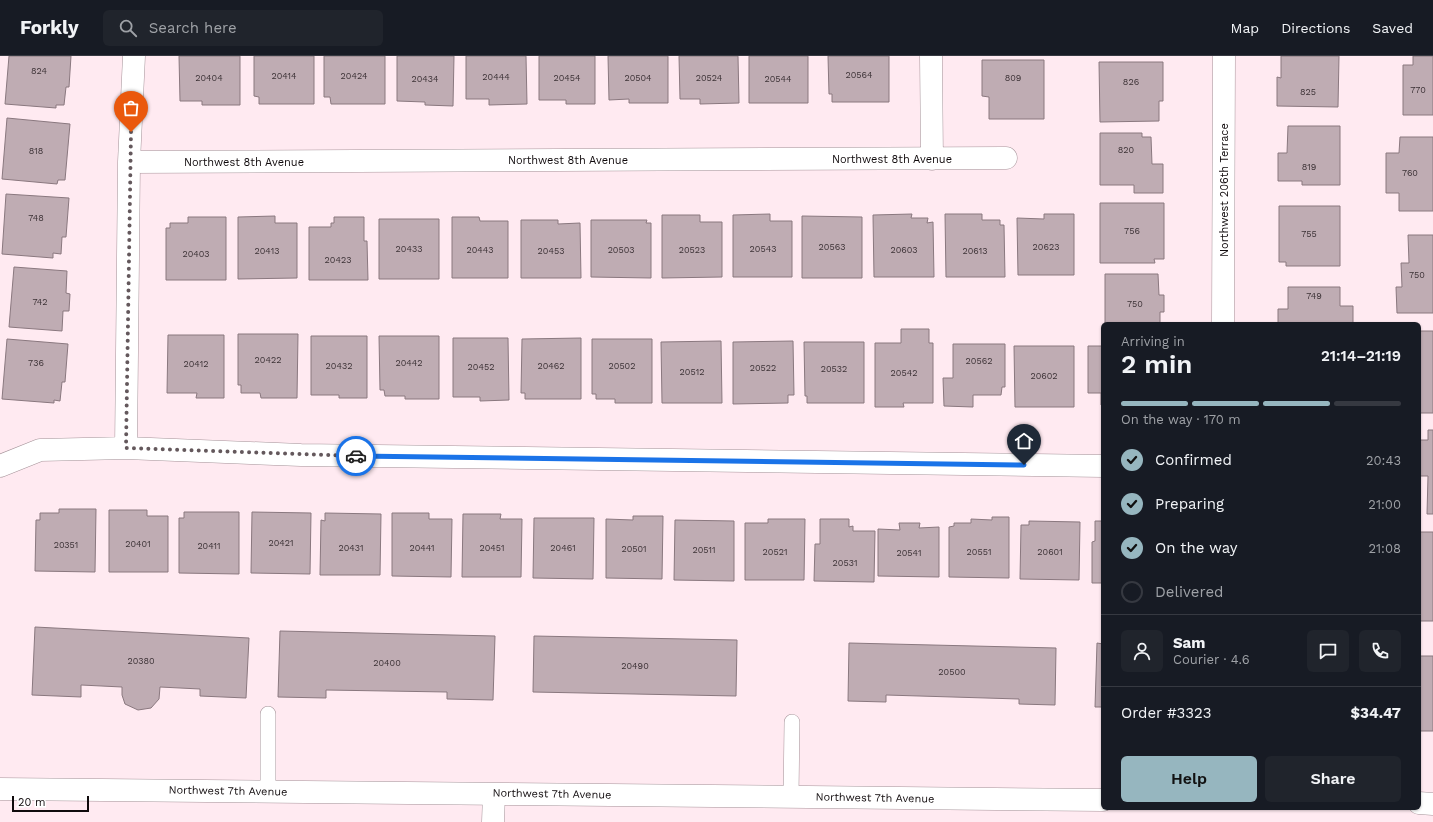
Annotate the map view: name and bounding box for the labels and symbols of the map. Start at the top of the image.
house number: 824 [31,66,48,76]
house number: 20564 [845,70,873,80]
house number: 20414 [271,71,297,81]
house number: 20424 [341,71,368,81]
house number: 20444 [482,72,510,82]
house number: 20404 [195,73,223,83]
house number: 20454 [553,73,581,83]
house number: 20504 [624,73,652,83]
house number: 20524 [696,73,723,83]
house number: 809 [1005,73,1021,83]
house number: 20434 [411,74,439,84]
house number: 20544 [764,74,792,84]
house number: 826 [1123,77,1139,87]
house number: 770 [1410,85,1426,95]
house number: 825 [1300,87,1316,97]
pin [114,91,148,132]
street label: Northwest 206th Terrace [1218,123,1231,257]
house number: 820 [1118,145,1135,155]
house number: 818 [29,146,43,156]
street label: Northwest 8th Avenue [832,153,952,166]
street label: Northwest 8th Avenue [508,154,628,167]
street label: Northwest 8th Avenue [184,156,304,169]
house number: 819 [1302,162,1316,172]
house number: 760 [1402,168,1418,178]
house number: 748 [28,213,44,223]
house number: 756 [1124,226,1140,236]
house number: 755 [1301,229,1317,239]
house number: 20563 [819,242,845,252]
house number: 20623 [1033,242,1059,252]
house number: 20433 [396,244,422,254]
house number: 20543 [750,244,776,254]
house number: 20443 [466,245,494,255]
house number: 20503 [608,245,634,255]
house number: 20523 [679,245,705,255]
house number: 20603 [891,245,917,255]
house number: 20413 [255,246,279,256]
house number: 20453 [538,246,564,256]
house number: 20613 [962,246,988,256]
house number: 20403 [182,249,210,259]
house number: 20423 [325,255,351,265]
house number: 750 [1409,270,1425,280]
house number: 749 [1306,291,1322,301]
house number: 742 [32,297,48,307]
house number: 750 [1127,299,1143,309]
house number: 20422 [255,355,281,365]
house number: 20562 [966,356,992,366]
house number: 736 [28,358,44,368]
house number: 20442 [395,358,423,368]
house number: 20412 [184,359,208,369]
house number: 20432 [326,361,352,371]
house number: 20462 [537,361,565,371]
house number: 20502 [609,361,635,371]
house number: 20452 [468,362,494,372]
house number: 20522 [750,363,776,373]
house number: 20532 [821,364,847,374]
house number: 20512 [680,367,704,377]
house number: 20542 [891,368,917,378]
house number: 20602 [1030,371,1058,381]
pin [1007,424,1041,465]
courier [336,436,376,476]
house number: 20421 [268,538,294,548]
house number: 20401 [125,539,151,549]
house number: 20351 [54,540,78,550]
house number: 20411 [197,541,221,551]
house number: 20431 [338,543,364,553]
house number: 20441 [409,543,435,553]
house number: 20451 [479,543,505,553]
house number: 20461 [550,543,576,553]
house number: 20501 [621,544,647,554]
house number: 20511 [692,545,716,555]
house number: 20521 [763,547,787,557]
house number: 20551 [967,547,991,557]
house number: 20601 [1037,547,1063,557]
house number: 20541 [897,548,921,558]
house number: 20531 [833,558,857,568]
house number: 20380 [127,656,155,666]
house number: 20400 [373,658,401,668]
house number: 20490 [621,661,649,671]
house number: 20500 [938,667,966,677]
street label: Northwest 7th Avenue [168,783,288,799]
street label: Northwest 7th Avenue [492,786,612,802]
street label: Northwest 7th Avenue [815,790,935,806]
scale bar [12,794,89,813]

